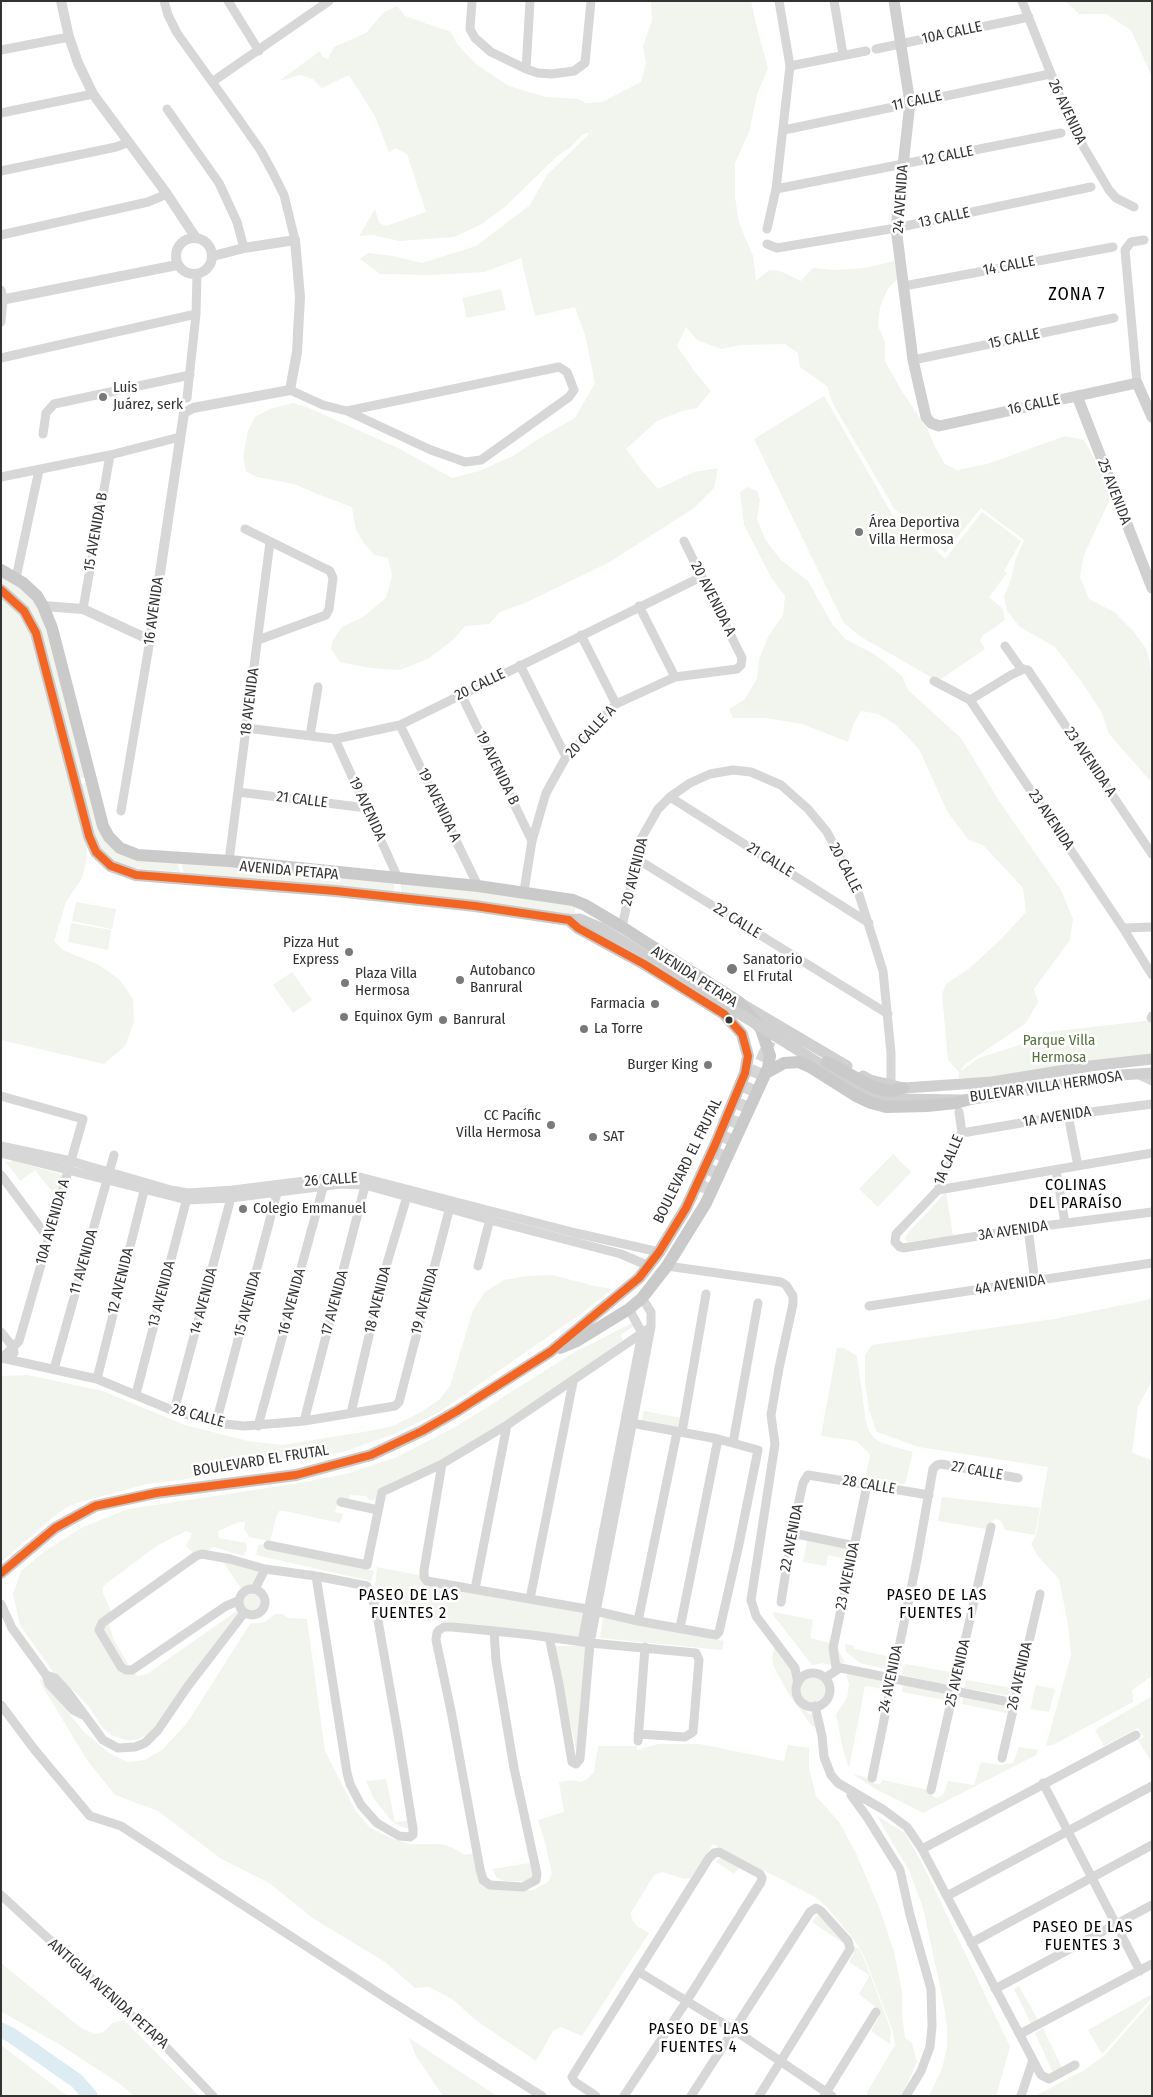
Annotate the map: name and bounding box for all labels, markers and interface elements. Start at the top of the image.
street label: 10A CALLE [920,18,984,48]
street label: 26 AVENIDA [1044,77,1090,147]
street label: 11 CALLE [890,87,944,115]
street label: 12 CALLE [921,142,975,170]
street label: 24 AVENIDA [890,164,912,234]
street label: 13 CALLE [917,204,971,232]
street label: 14 CALLE [982,252,1036,280]
district label: ZONA 7 [1048,284,1106,306]
street label: 15 CALLE [987,325,1041,353]
place label: Luis Juárez, serk [113,379,183,414]
marker: Luis Juárez, serk [97,391,109,403]
street label: 16 CALLE [1006,391,1062,419]
street label: 25 AVENIDA [1093,457,1135,527]
street label: 15 AVENIDA B [80,491,112,573]
place label: Área Deportiva Villa Hermosa [869,514,960,549]
marker: Área Deportiva Villa Hermosa [853,526,865,538]
street label: 20 AVENIDA A [687,559,739,639]
street label: 16 AVENIDA [140,576,168,646]
street label: 20 CALLE [452,665,508,705]
street label: 18 AVENIDA [237,667,263,737]
street label: 20 CALLE A [562,702,620,762]
street label: 23 AVENIDA A [1060,724,1120,800]
street label: 19 AVENIDA B [471,728,523,808]
street label: 19 AVENIDA A [413,765,465,845]
street label: 19 AVENIDA [344,774,390,844]
street label: 23 AVENIDA [1024,786,1078,854]
street label: 21 CALLE [275,788,329,812]
street label: 20 AVENIDA [618,836,652,908]
street label: 21 CALLE [743,839,797,881]
street label: 20 CALLE [825,840,865,896]
street label: AVENIDA PETAPA [239,858,339,884]
street label: 22 CALLE [710,899,764,943]
place label: Pizza Hut Express [283,934,339,969]
street label: AVENIDA PETAPA [648,942,740,1012]
marker: Pizza Hut Express [343,946,355,958]
place label: Sanatorio El Frutal [743,951,803,986]
place label: Autobanco Banrural [470,962,535,997]
marker: Sanatorio El Frutal [725,962,739,976]
place label: Plaza Villa Hermosa [355,965,417,1000]
marker: Autobanco Banrural [454,974,466,986]
marker: Plaza Villa Hermosa [339,977,351,989]
place label: Farmacia [590,995,645,1013]
marker: Farmacia [649,998,661,1010]
place label: Equinox Gym [354,1008,433,1026]
marker: Equinox Gym [338,1011,350,1023]
place label: Banrural [453,1011,505,1029]
marker: Banrural [437,1014,449,1026]
unlabelled marker [724,1015,734,1025]
place label: La Torre [594,1020,643,1038]
marker: La Torre [578,1023,590,1035]
park label: Parque Villa Hermosa [1023,1032,1095,1067]
place label: Burger King [627,1056,698,1074]
marker: Burger King [702,1059,714,1071]
street label: BULEVAR VILLA HERMOSA [969,1067,1123,1107]
street label: BOULEVARD EL FRUTAL [650,1095,726,1227]
street label: 1A AVENIDA [1021,1103,1093,1131]
place label: CC Pacífic Villa Hermosa [456,1107,541,1142]
marker: CC Pacífic Villa Hermosa [545,1119,557,1131]
place label: SAT [603,1128,624,1146]
marker: SAT [587,1131,599,1143]
street label: 1A CALLE [930,1132,968,1188]
street label: 26 CALLE [304,1169,358,1191]
district label: COLINAS DEL PARAÍSO [1028,1176,1124,1214]
street label: 10A AVENIDA A [32,1177,74,1267]
place label: Colegio Emmanuel [253,1200,366,1218]
marker: Colegio Emmanuel [237,1203,249,1215]
street label: 3A AVENIDA [977,1217,1049,1245]
street label: 11 AVENIDA [66,1227,102,1297]
street label: 12 AVENIDA [104,1246,138,1316]
street label: 13 AVENIDA [145,1259,179,1329]
street label: 18 AVENIDA [361,1264,395,1336]
street label: 14 AVENIDA [186,1266,222,1336]
street label: 19 AVENIDA [407,1266,443,1336]
street label: 16 AVENIDA [274,1267,310,1337]
street label: 17 AVENIDA [318,1268,352,1338]
street label: 15 AVENIDA [230,1269,266,1339]
street label: 4A AVENIDA [974,1271,1046,1299]
street label: 28 CALLE [170,1400,226,1432]
street label: BOULEVARD EL FRUTAL [192,1441,330,1481]
street label: 27 CALLE [950,1458,1004,1484]
street label: 28 CALLE [841,1471,897,1499]
street label: 22 AVENIDA [777,1503,807,1573]
street label: 23 AVENIDA [832,1541,864,1611]
district label: PASEO DE LAS FUENTES 2 [357,1586,461,1624]
district label: PASEO DE LAS FUENTES 1 [885,1586,989,1624]
street label: 25 AVENIDA [941,1637,975,1709]
street label: 26 AVENIDA [1003,1640,1037,1712]
street label: 24 AVENIDA [875,1643,907,1715]
district label: PASEO DE LAS FUENTES 3 [1031,1918,1135,1956]
street label: ANTIGUA AVENIDA PETAPA [44,1935,172,2053]
district label: PASEO DE LAS FUENTES 4 [647,2020,751,2058]

